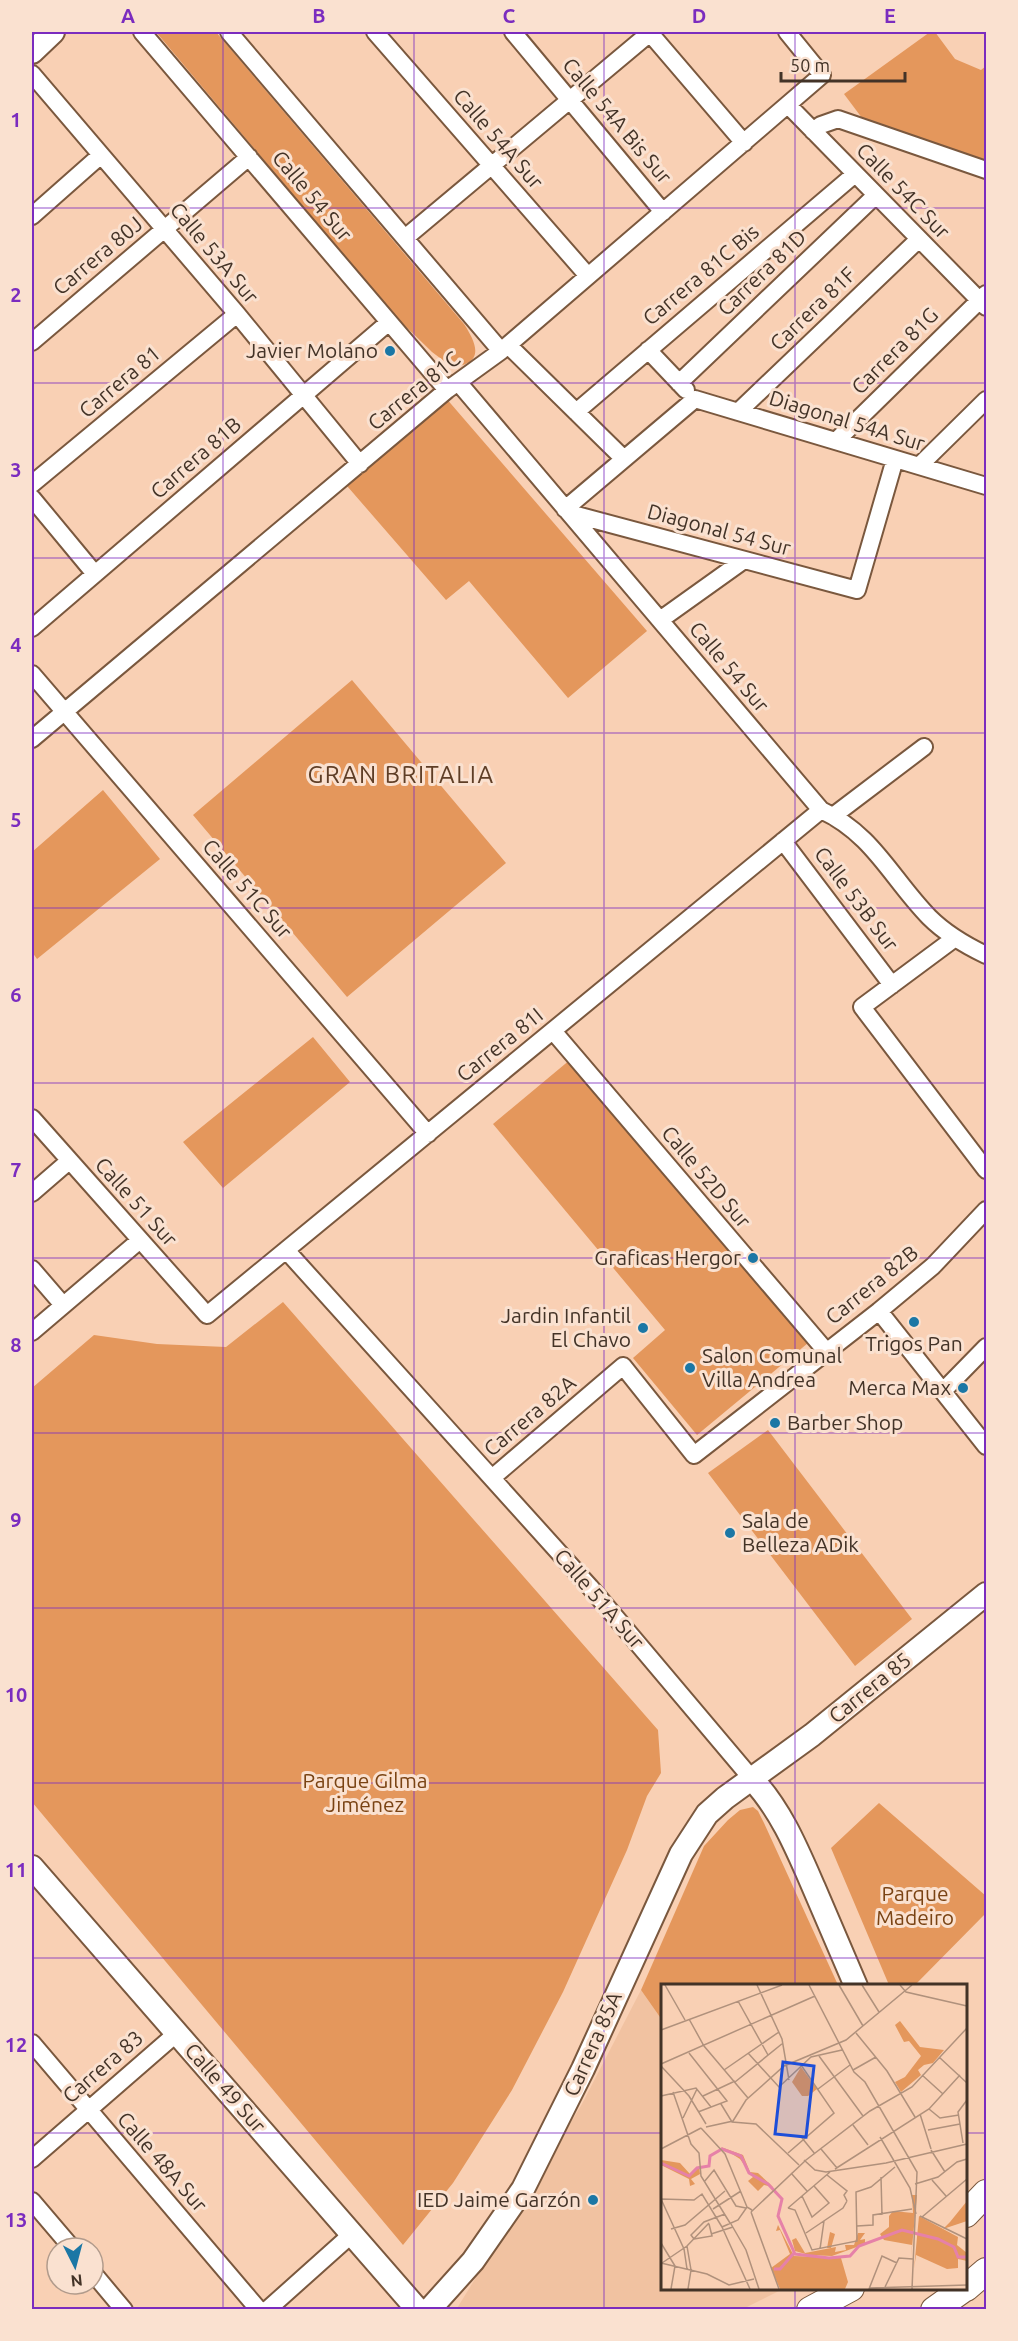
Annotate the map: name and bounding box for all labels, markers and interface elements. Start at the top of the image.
text: A [121,4,135,27]
text: B [312,4,326,27]
text: C [503,4,516,27]
text: D [692,4,706,27]
text: E [884,4,896,27]
scale bar [781,45,906,83]
street label: Calle 54A Bis Sur [558,53,677,188]
text: 50 m [790,55,830,75]
street label: Calle 54A Sur [449,84,549,193]
text: 1 [10,108,22,131]
street label: Calle 54C Sur [852,138,955,243]
street label: Calle 54 Sur [268,145,358,245]
street label: Calle 53A Sur [166,197,264,308]
street label: Carrera 80J [48,211,147,299]
street label: Carrera 81C Bis [638,219,763,330]
street label: Carrera 81D [712,224,810,320]
street label: Carrera 81F [765,262,860,355]
text: 2 [10,283,22,306]
street label: Carrera 81G [846,302,942,398]
place label: Javier Molano [246,338,378,362]
street label: Carrera 81 [74,340,165,422]
marker: Javier Molano [383,344,397,358]
street label: Carrera 81C [363,346,464,435]
street label: Diagonal 54A Sur [767,385,928,455]
street label: Carrera 81B [145,412,245,503]
text: 3 [10,458,22,481]
street label: Diagonal 54 Sur [645,498,794,560]
street label: Calle 54 Sur [685,616,775,716]
text: 4 [10,633,22,656]
district label: GRAN BRITALIA [307,761,495,788]
text: 5 [10,808,22,831]
street label: Calle 51C Sur [198,834,297,943]
street label: Calle 53B Sur [810,842,904,955]
text: 6 [10,983,22,1006]
street label: Carrera 81I [451,1002,547,1086]
street label: Calle 52D Sur [657,1121,756,1232]
street label: Calle 51 Sur [91,1152,183,1250]
text: 7 [10,1158,22,1181]
street label: Carrera 82B [820,1240,922,1329]
place label: Graficas Hergor [594,1245,741,1269]
marker: Graficas Hergor [746,1251,760,1265]
place label: Jardin Infantil El Chavo [501,1303,631,1351]
marker: Trigos Pan [907,1315,921,1329]
marker: Jardin Infantil El Chavo [636,1321,650,1335]
place label: Trigos Pan [865,1331,963,1355]
text: 8 [10,1333,22,1356]
place label: Salon Comunal Villa Andrea [702,1343,842,1391]
marker: Salon Comunal Villa Andrea [683,1361,697,1375]
street label: Carrera 82A [479,1370,580,1460]
place label: Merca Max [848,1375,951,1399]
marker: Merca Max [956,1381,970,1395]
place label: Barber Shop [787,1410,903,1434]
marker: Barber Shop [768,1416,782,1430]
text: 9 [10,1508,22,1531]
place label: Sala de Belleza ADik [742,1508,859,1556]
marker: Sala de Belleza ADik [723,1526,737,1540]
street label: Calle 51A Sur [550,1544,650,1653]
street label: Carrera 85 [824,1647,915,1728]
text: 10 [5,1683,27,1706]
park label: Parque Gilma Jiménez [302,1768,428,1816]
text: 11 [5,1858,27,1881]
park label: Parque Madeiro [876,1881,954,1929]
inset map [661,1984,967,2290]
street label: Carrera 85A [558,1987,626,2100]
street label: Carrera 83 [57,2025,147,2108]
text: 12 [5,2033,27,2056]
street label: Calle 49 Sur [180,2038,271,2137]
street label: Calle 48A Sur [113,2107,213,2216]
place label: IED Jaime Garzón [417,2187,581,2211]
marker: IED Jaime Garzón [586,2193,600,2207]
text: 13 [5,2208,27,2231]
north arrow [45,2236,105,2296]
text: N [70,2271,83,2290]

